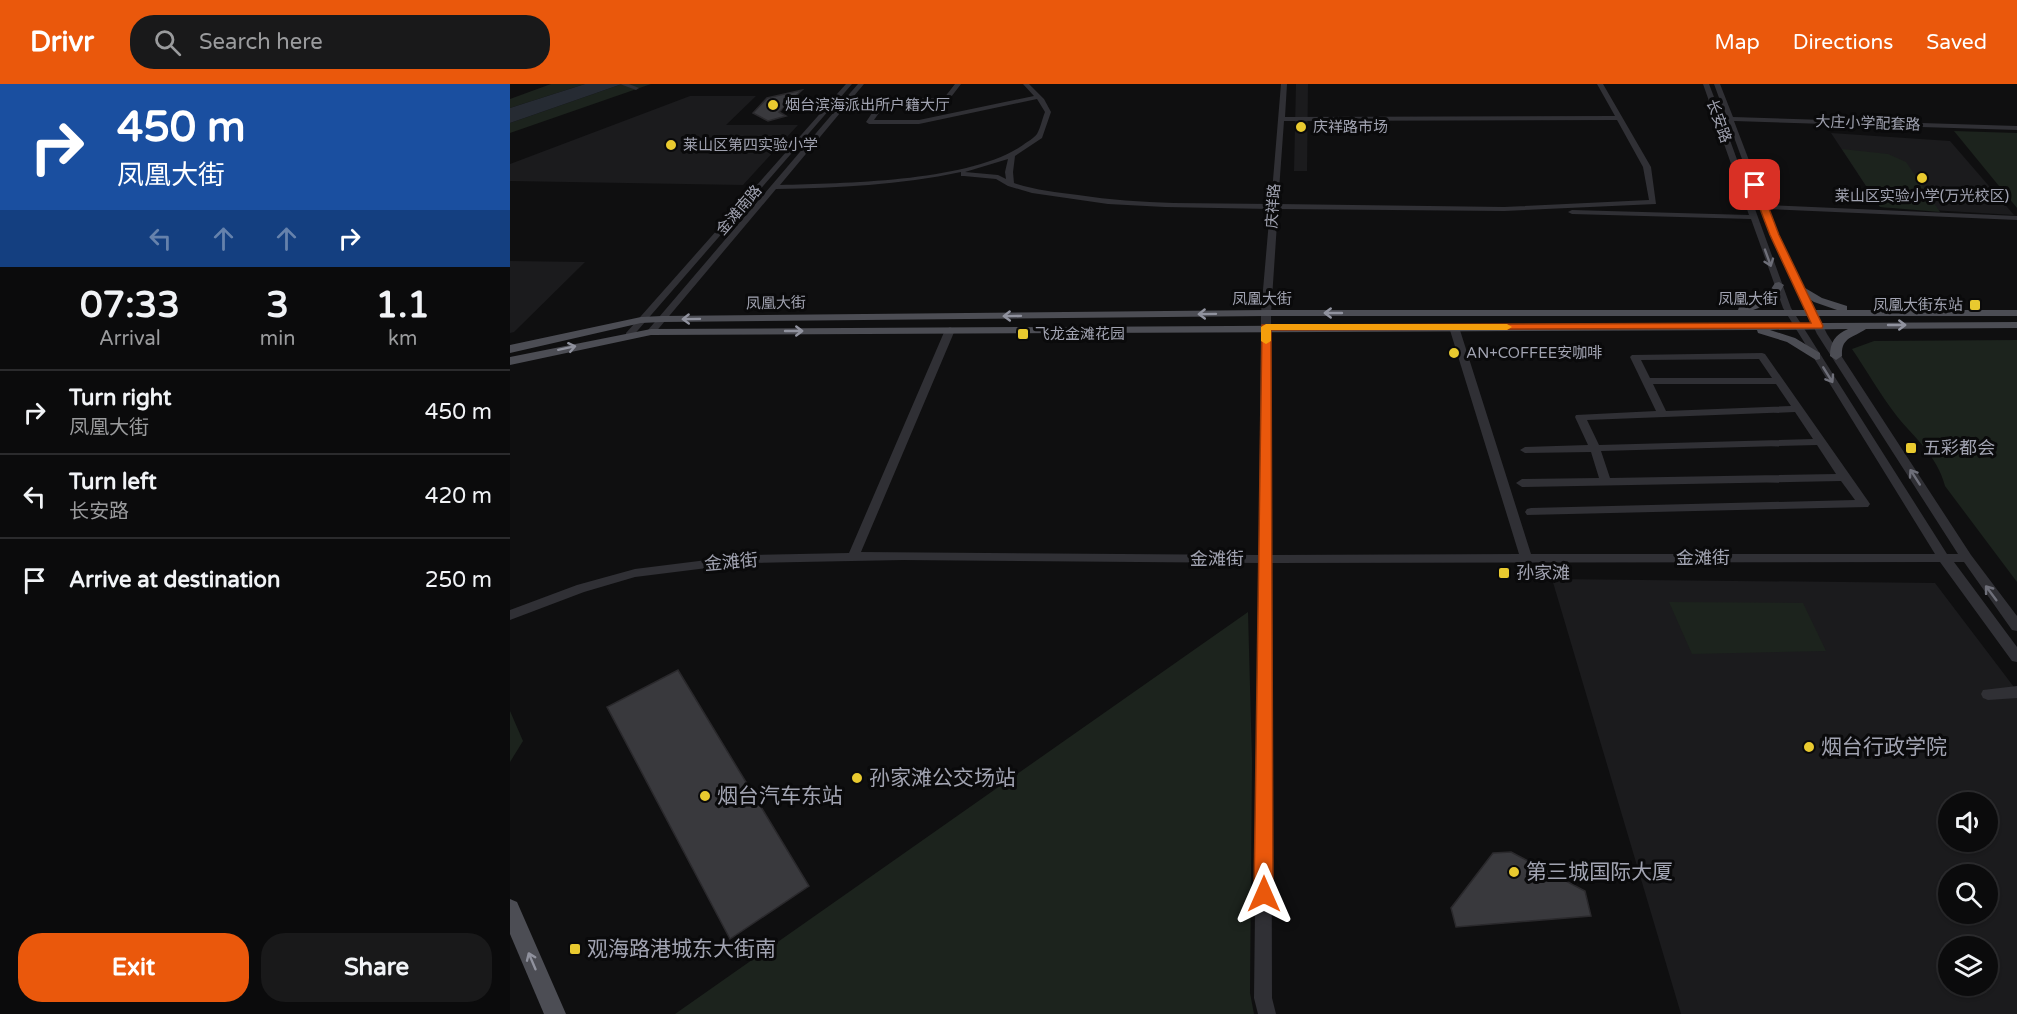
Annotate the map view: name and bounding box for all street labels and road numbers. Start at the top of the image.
street label: 长安路 [1703,97,1735,145]
street label: 大庄小学配套路 [1815,112,1921,134]
street label: 金滩南路 [713,181,765,239]
street label: 庆祥路 [1262,183,1284,229]
street label: 凤凰大街 [1232,290,1292,308]
street label: 凤凰大街 [1718,290,1778,308]
street label: 凤凰大街 [746,293,806,313]
street label: 金滩街 [1676,547,1730,569]
street label: 金滩街 [1190,548,1244,570]
street label: 金滩街 [703,549,759,575]

